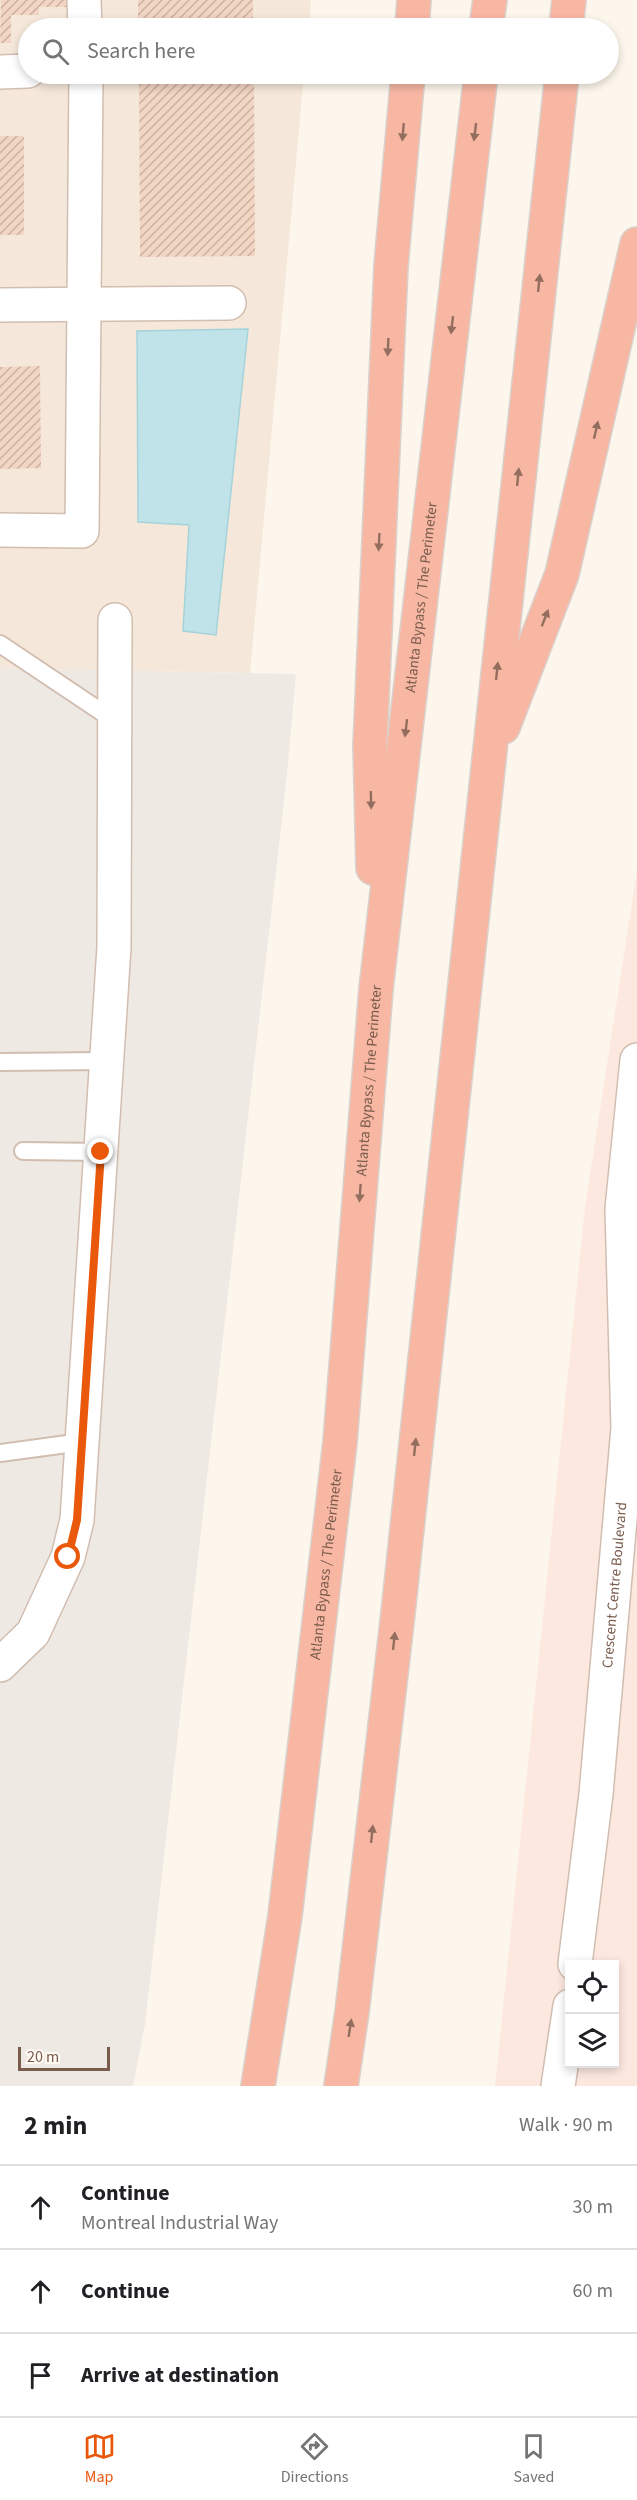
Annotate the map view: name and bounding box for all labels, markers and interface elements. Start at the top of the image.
search box [18,18,619,84]
icon: search [39,35,72,68]
text: Search here [87,35,195,67]
one-way arrow [398,122,408,141]
one-way arrow [470,122,479,141]
one-way arrow [535,274,544,293]
one-way arrow [447,316,457,335]
one-way arrow [383,338,392,357]
one-way arrow [592,420,601,439]
one-way arrow [514,468,523,487]
street label: Atlanta Bypass / The Perimeter [400,500,442,694]
one-way arrow [374,533,383,552]
one-way arrow [541,609,550,627]
one-way arrow [493,661,502,680]
one-way arrow [401,718,411,737]
one-way arrow [366,790,376,809]
street label: Atlanta Bypass / The Perimeter [351,983,387,1177]
route end [87,1138,113,1164]
one-way arrow [355,1184,365,1203]
one-way arrow [411,1437,420,1456]
street label: Atlanta Bypass / The Perimeter [304,1467,347,1661]
street label: Crescent Centre Boulevard [597,1501,632,1669]
route start [54,1543,80,1569]
one-way arrow [390,1631,399,1650]
one-way arrow [368,1825,377,1844]
map controls [565,1960,619,2068]
button: locate [565,1960,619,2014]
button: layers [565,2014,619,2068]
one-way arrow [345,2019,354,2038]
scale bar [18,2044,110,2072]
text: 20 m [27,2046,59,2068]
text: 2 min [24,2107,87,2144]
text: Walk · 90 m [519,2111,613,2139]
text: Continue [81,2177,170,2209]
icon: ahead [24,2191,57,2224]
text: 30 m [573,2193,613,2221]
text: Montreal Industrial Way [81,2209,278,2237]
icon: ahead [24,2275,57,2308]
text: Continue [81,2275,170,2307]
text: 60 m [573,2277,613,2305]
icon: arrive [24,2359,57,2392]
text: Arrive at destination [81,2359,279,2391]
tab: Map [83,2430,116,2488]
tab: Directions [281,2430,348,2488]
tab: Saved [514,2430,554,2488]

